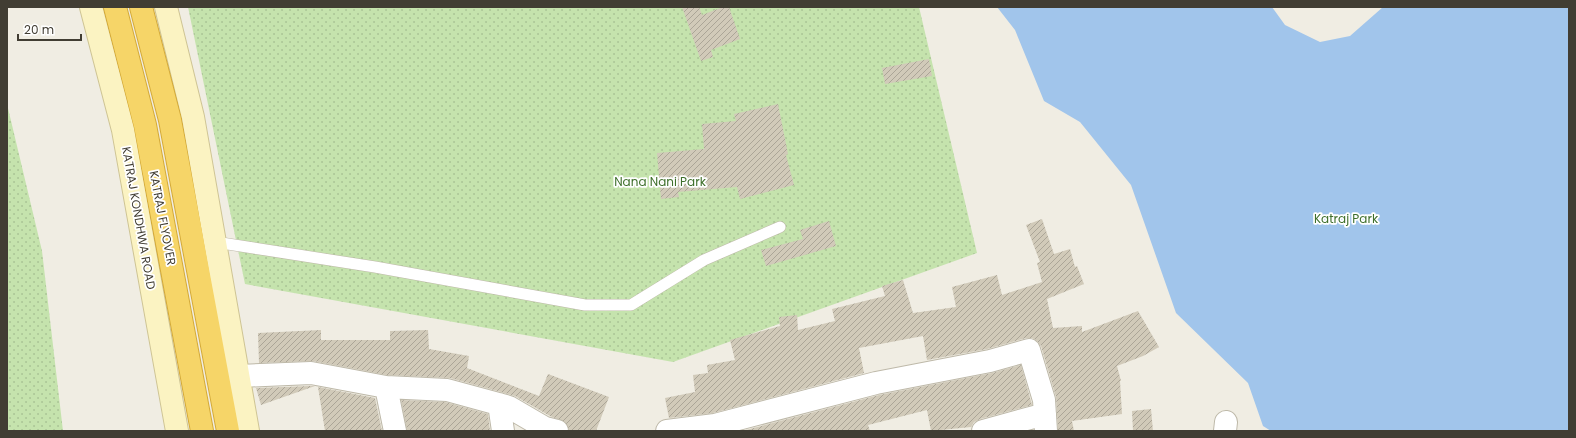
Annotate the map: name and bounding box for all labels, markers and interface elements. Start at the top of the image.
scale bar [18,16,81,42]
text: 20 m [24,21,54,38]
street label: KATRAJ KONDHWA ROAD [118,145,160,291]
street label: KATRAJ FLYOVER [146,169,180,267]
park label: Nana Nani Park [614,173,707,190]
park label: Katraj Park [1314,210,1379,227]

